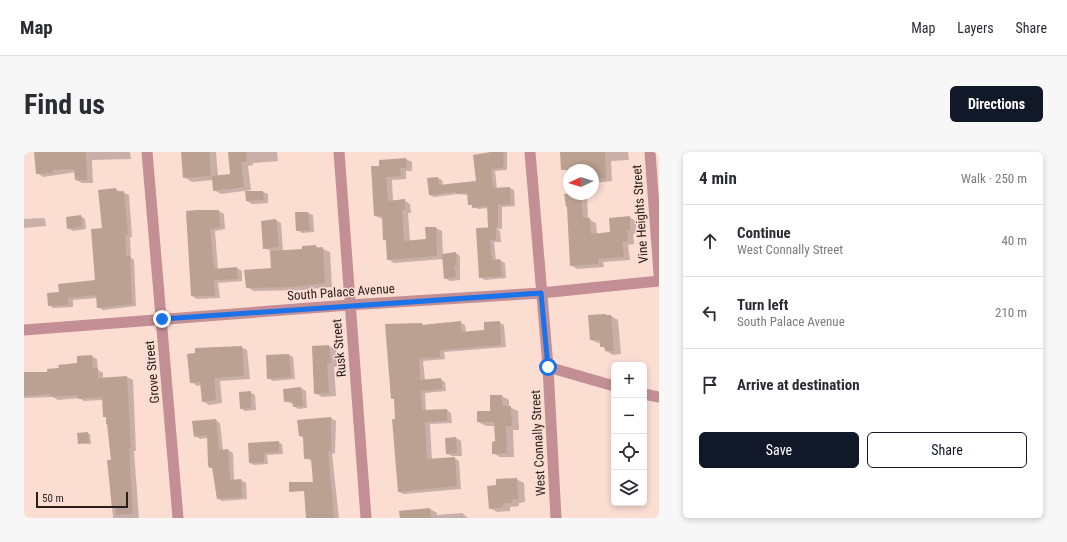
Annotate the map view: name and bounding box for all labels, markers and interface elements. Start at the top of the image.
text: Map [20,16,53,39]
text: Map [911,20,935,36]
text: Layers [957,20,994,36]
text: Share [1016,20,1047,36]
button: Directions [950,86,1043,122]
text: Find us [24,88,105,121]
north arrow [563,164,599,200]
street label: Vine Heights Street [629,164,651,264]
text: 4 min [699,168,737,188]
text: Walk · 250 m [961,171,1027,186]
text: Continue [737,224,791,242]
icon: ahead [699,230,721,252]
text: 40 m [1001,233,1027,248]
text: West Connally Street [737,242,843,257]
street label: South Palace Avenue [287,281,395,303]
text: Turn left [737,296,788,314]
icon: left [699,302,721,324]
text: 210 m [995,305,1027,320]
route end [153,310,171,328]
text: South Palace Avenue [737,314,845,329]
street label: Rusk Street [329,318,349,378]
street label: Grove Street [142,340,162,404]
route start [539,358,557,376]
map controls [611,362,647,506]
button: + [611,362,647,398]
icon: arrive [699,374,721,396]
text: Arrive at destination [737,376,860,394]
street label: West Connally Street [528,389,548,496]
button: − [611,398,647,434]
button: Save [699,432,859,468]
button: Share [867,432,1027,468]
button: locate [611,434,647,470]
button: layers [611,470,647,506]
scale bar [36,490,128,509]
text: 50 m [42,492,64,505]

